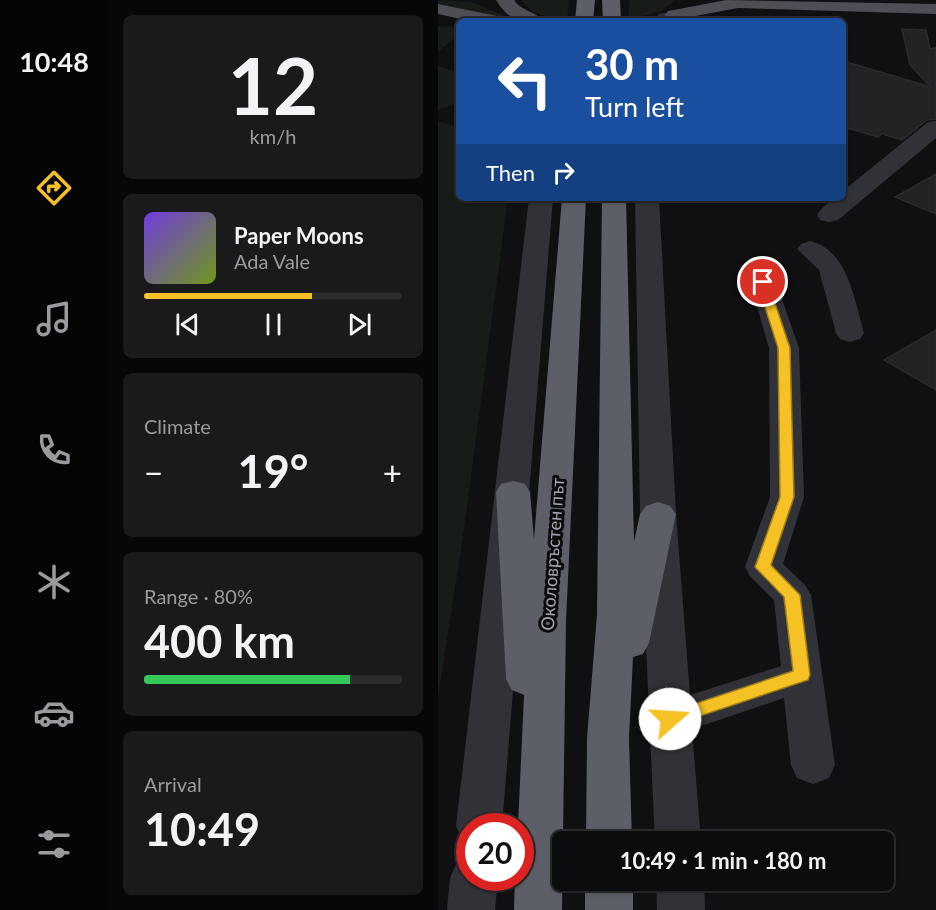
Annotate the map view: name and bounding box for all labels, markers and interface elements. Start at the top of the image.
text: 12 [228,38,318,132]
text: 30 m [585,39,679,89]
icon: left [486,42,564,120]
text: 10:48 [19,45,89,78]
text: Turn left [585,90,684,123]
text: km/h [250,124,296,148]
icon: right [547,156,580,189]
text: Then [486,159,535,186]
icon: directions [33,167,75,209]
text: Paper Moons [234,222,364,249]
text: Ada Vale [234,249,310,273]
pin [737,256,788,307]
icon: arrive [746,265,779,298]
icon: music [33,298,75,340]
icon: previous [171,308,204,341]
icon: pause [257,308,290,341]
icon: next [343,308,376,341]
text: Climate [144,414,211,438]
icon: phone [33,429,75,471]
text: 19° [238,444,308,498]
text: − [144,452,163,492]
text: + [383,452,402,492]
street label: Околовръстен път [536,477,568,631]
icon: climate [33,561,75,603]
text: Range · 80% [144,584,253,608]
text: 400 km [144,614,295,668]
position arrow [638,687,702,751]
icon: car [33,692,75,734]
text: Arrival [144,772,202,796]
text: 10:49 [144,802,260,856]
speed limit sign: 20 [456,813,534,891]
icon: filters [33,823,75,865]
text: 10:49 · 1 min · 180 m [620,847,826,874]

